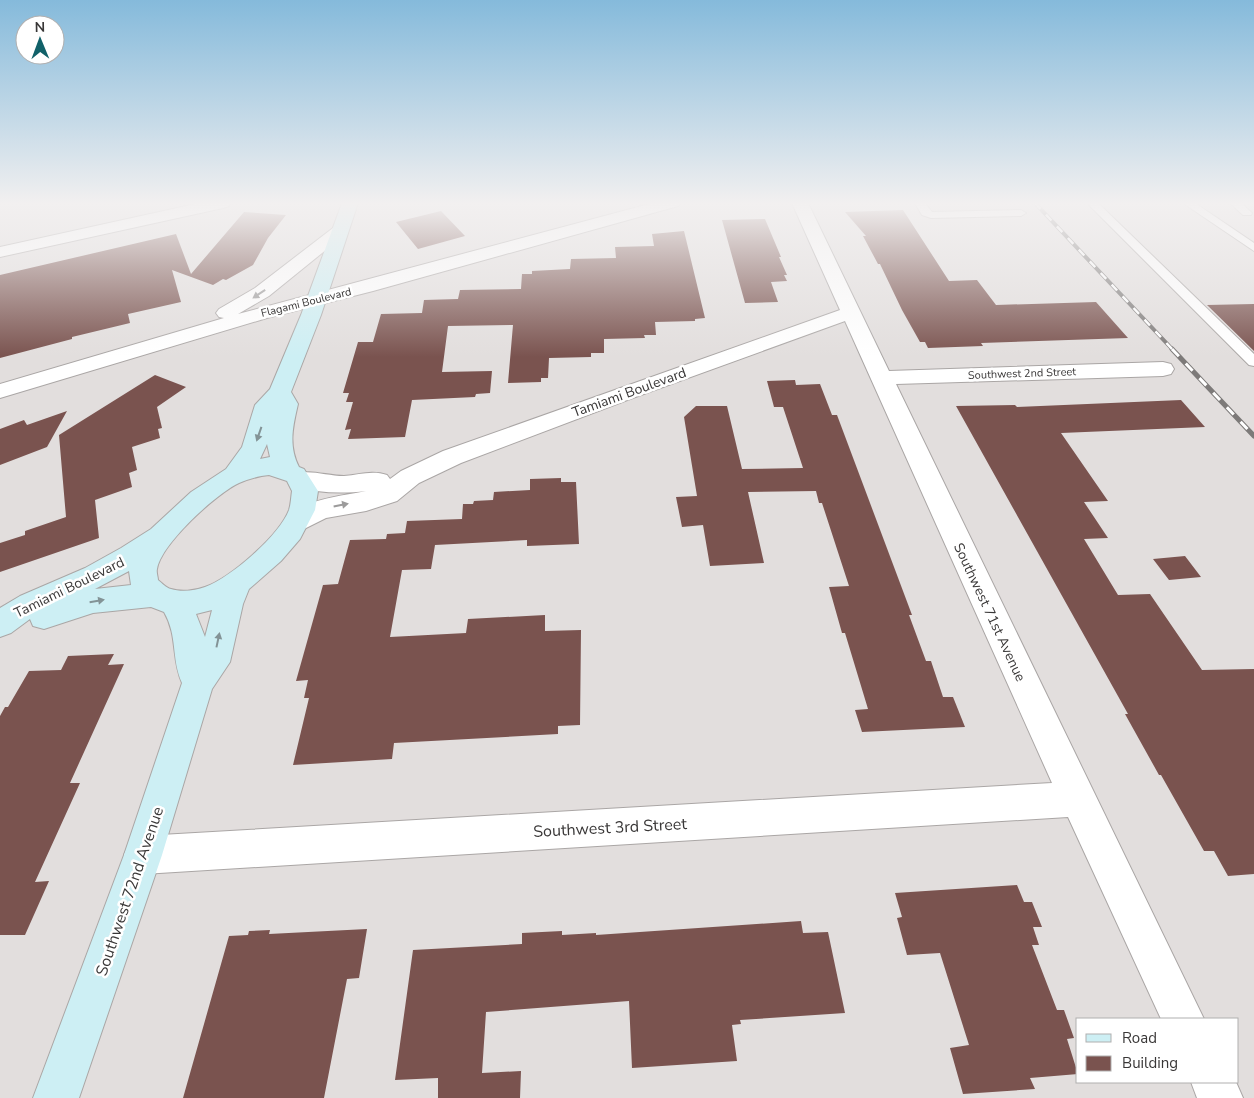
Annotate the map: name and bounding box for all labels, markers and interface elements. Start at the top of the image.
north arrow [15,15,65,65]
text: N [34,18,45,37]
street label: Flagami Boulevard [259,284,353,321]
one-way arrow [252,289,266,299]
street label: Tamiami Boulevard [569,363,689,422]
street label: Southwest 2nd Street [968,364,1076,383]
one-way arrow [255,427,263,442]
one-way arrow [334,501,349,509]
street label: Southwest 71st Avenue [949,540,1030,685]
street label: Tamiami Boulevard [11,553,127,622]
one-way arrow [89,596,105,604]
one-way arrow [214,632,222,647]
street label: Southwest 72nd Avenue [91,804,169,979]
street label: Southwest 3rd Street [533,813,688,843]
legend [1076,1018,1239,1083]
text: Road [1122,1028,1157,1048]
text: Building [1122,1053,1178,1073]

